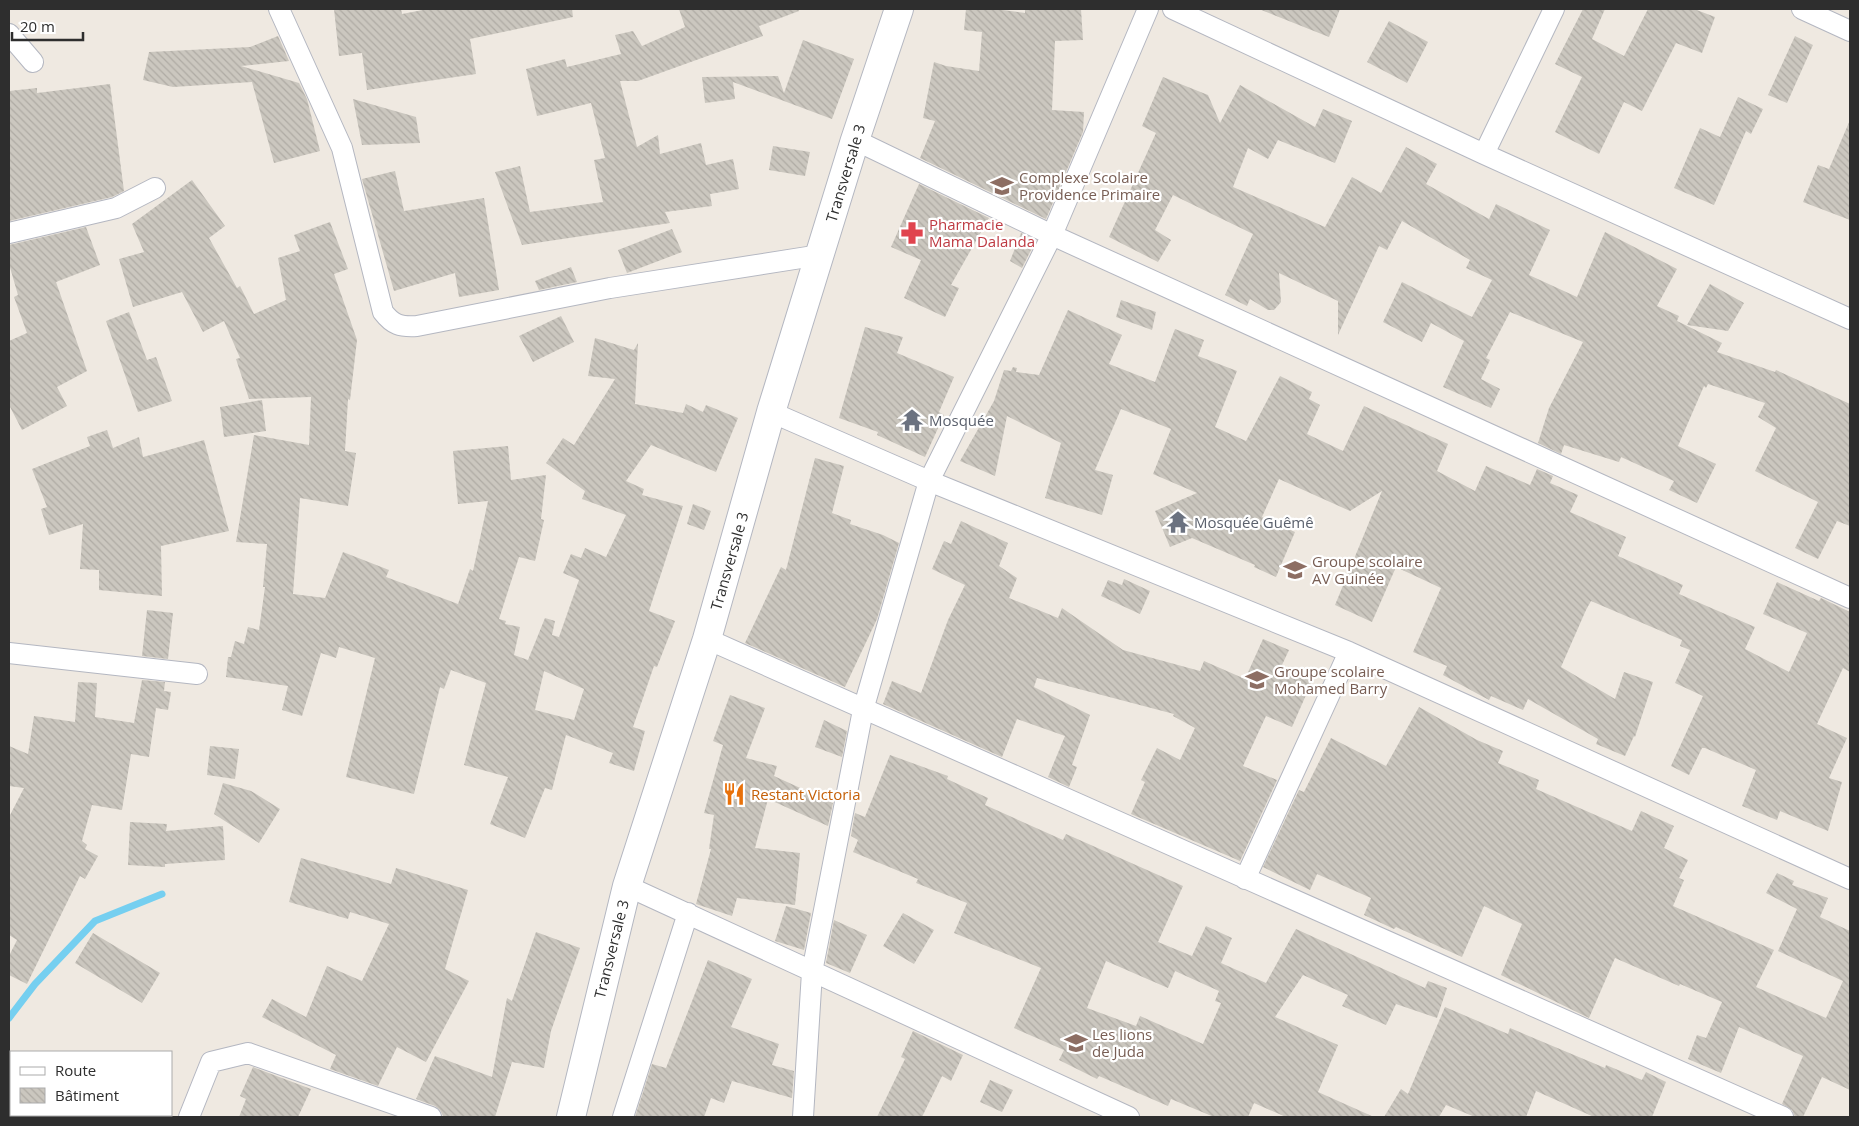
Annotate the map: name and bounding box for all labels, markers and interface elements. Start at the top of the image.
scale bar [12,10,84,42]
text: 20 m [20,16,55,36]
street label: Transversale 3 [821,122,869,224]
place label: Complexe Scolaire Providence Primaire [1019,167,1160,204]
school or university icon: Complexe Scolaire Providence Primaire [989,173,1015,199]
place label: Pharmacie Mama Dalanda [929,214,1035,251]
pharmacy icon: Pharmacie Mama Dalanda [899,220,925,246]
temple icon: Mosquée [899,407,925,433]
place label: Mosquée [929,410,994,430]
temple icon: Mosquée Guêmê [1165,509,1191,535]
street label: Transversale 3 [705,510,753,612]
place label: Mosquée Guêmê [1194,512,1314,532]
place label: Groupe scolaire AV Guinée [1312,551,1423,588]
school or university icon: Groupe scolaire AV Guinée [1282,557,1308,583]
place label: Groupe scolaire Mohamed Barry [1274,661,1388,698]
school or university icon: Groupe scolaire Mohamed Barry [1244,667,1270,693]
restaurant icon: Restant Victoria [721,781,747,807]
place label: Restant Victoria [751,784,861,804]
street label: Transversale 3 [589,897,633,1001]
place label: Les lions de Juda [1092,1024,1152,1061]
school or university icon: Les lions de Juda [1063,1030,1089,1056]
legend [10,1051,172,1116]
text: Route [55,1060,96,1080]
text: Bâtiment [55,1085,119,1105]

